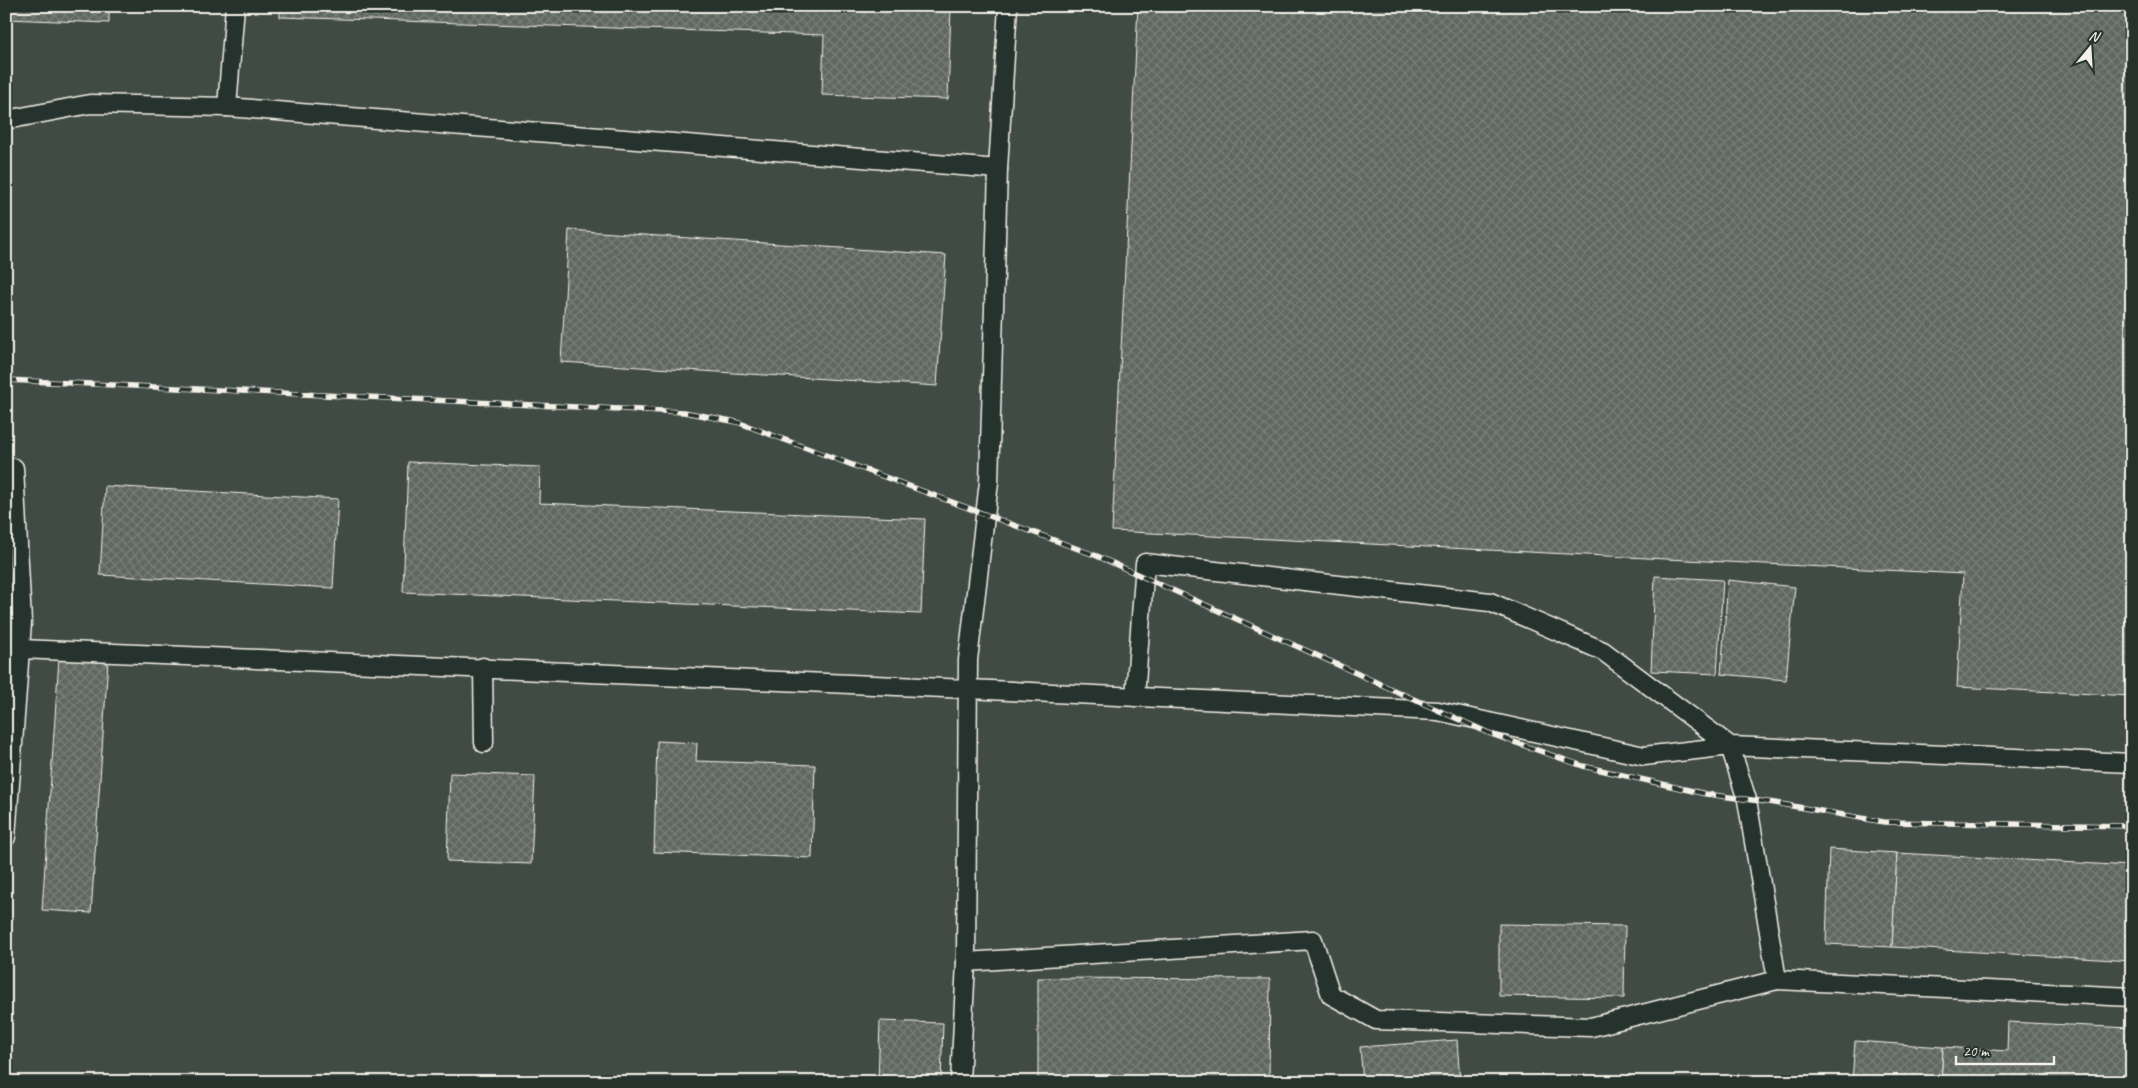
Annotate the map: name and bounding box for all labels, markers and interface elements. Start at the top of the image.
north arrow [2066,22,2116,72]
text: N [2087,27,2103,46]
scale bar [1956,1033,2053,1065]
text: 20 m [1963,1042,1990,1061]

